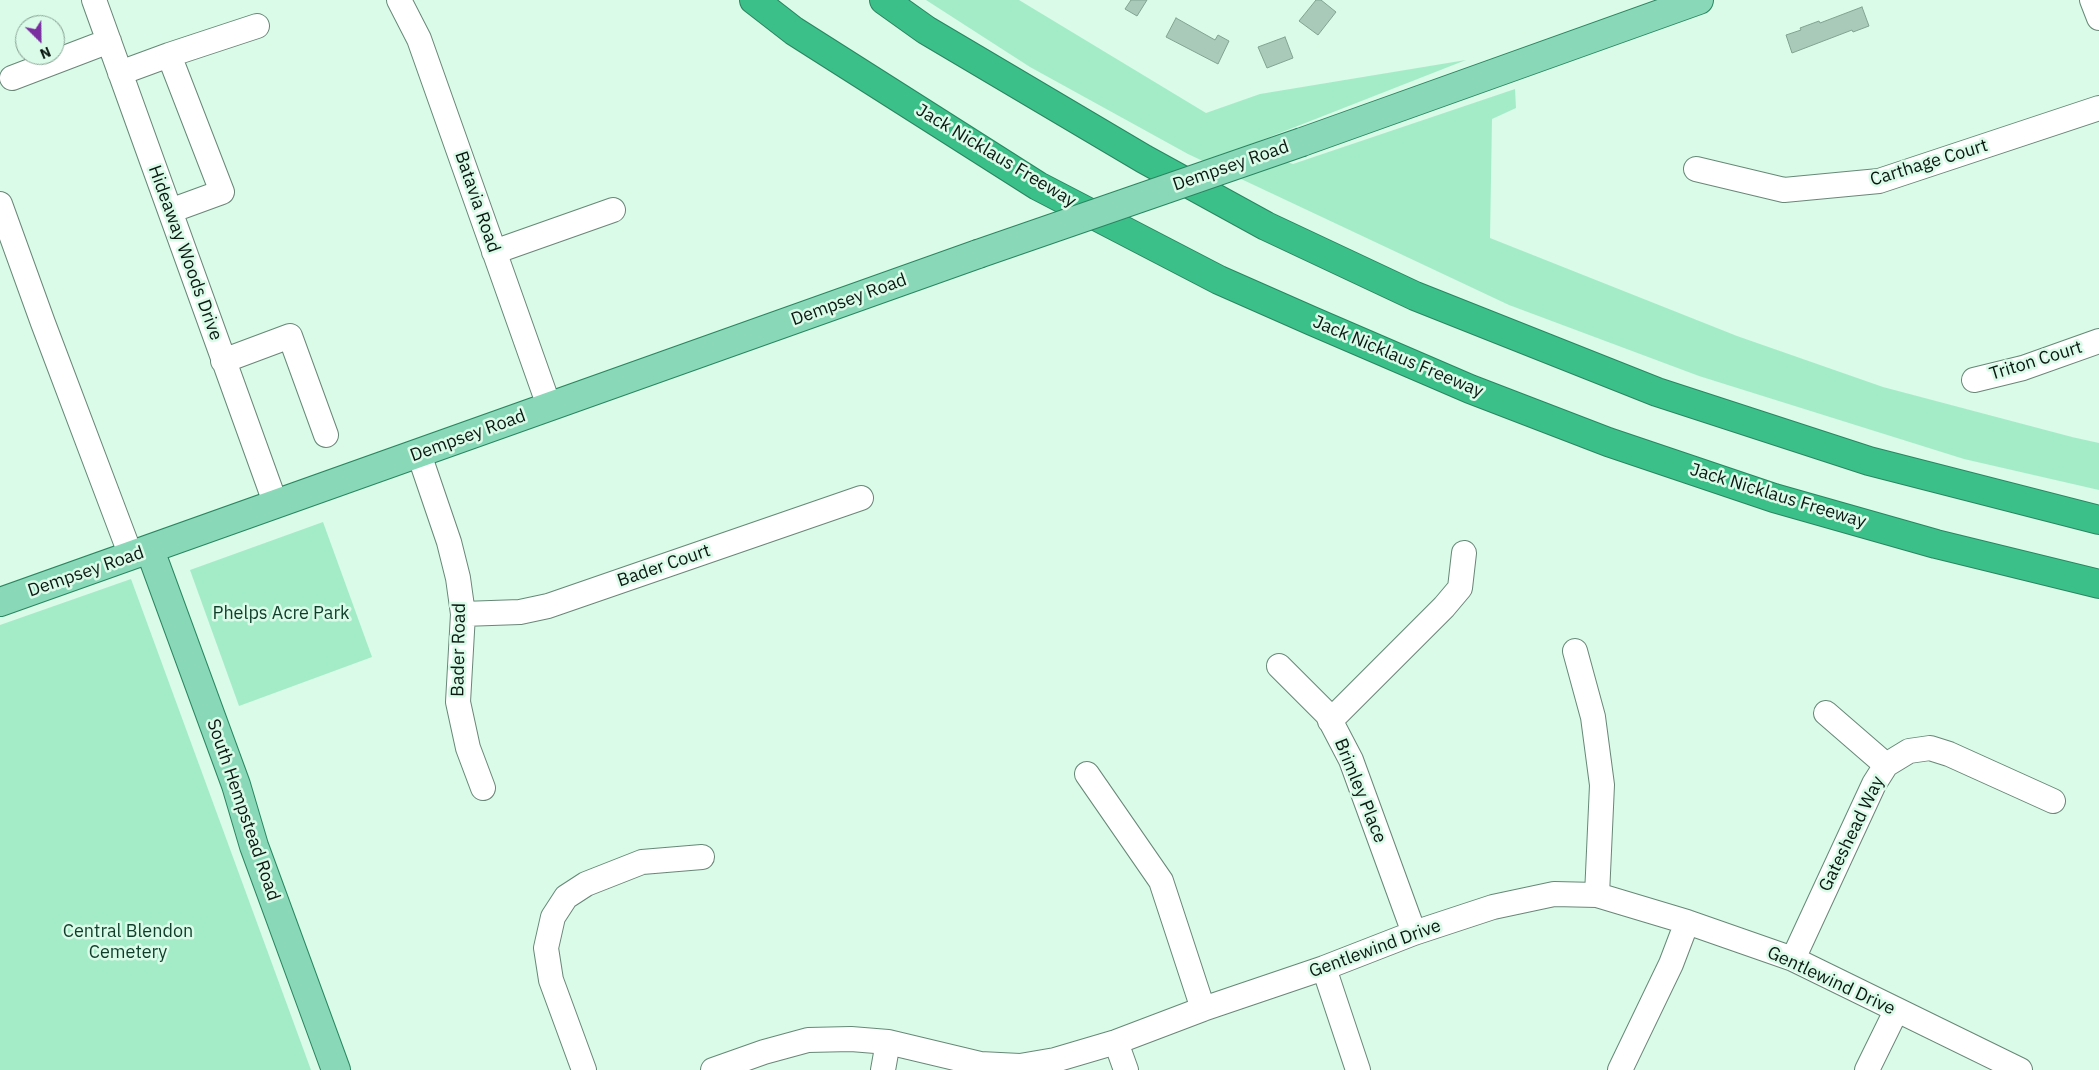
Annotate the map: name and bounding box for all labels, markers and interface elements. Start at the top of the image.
north arrow [15,15,65,65]
text: N [37,43,54,63]
street label: Jack Nicklaus Freeway [912,100,1080,212]
street label: Carthage Court [1868,135,1990,191]
street label: Dempsey Road [1170,136,1292,196]
street label: Batavia Road [450,148,504,256]
street label: Hideaway Woods Drive [143,163,227,343]
street label: Dempsey Road [788,269,910,331]
street label: Jack Nicklaus Freeway [1309,311,1487,403]
street label: Triton Court [1987,337,2085,385]
street label: Dempsey Road [407,405,529,467]
street label: Jack Nicklaus Freeway [1687,459,1869,533]
street label: Bader Court [615,540,713,592]
street label: Dempsey Road [25,542,147,602]
park label: Phelps Acre Park [212,603,350,625]
street label: Bader Road [447,603,471,697]
street label: South Hempstead Road [202,716,284,904]
street label: Brimley Place [1329,736,1391,846]
street label: Gateshead Way [1815,773,1889,895]
street label: Gentlewind Drive [1306,915,1444,983]
park label: Central Blendon Cemetery [63,921,193,964]
street label: Gentlewind Drive [1764,942,1898,1020]

